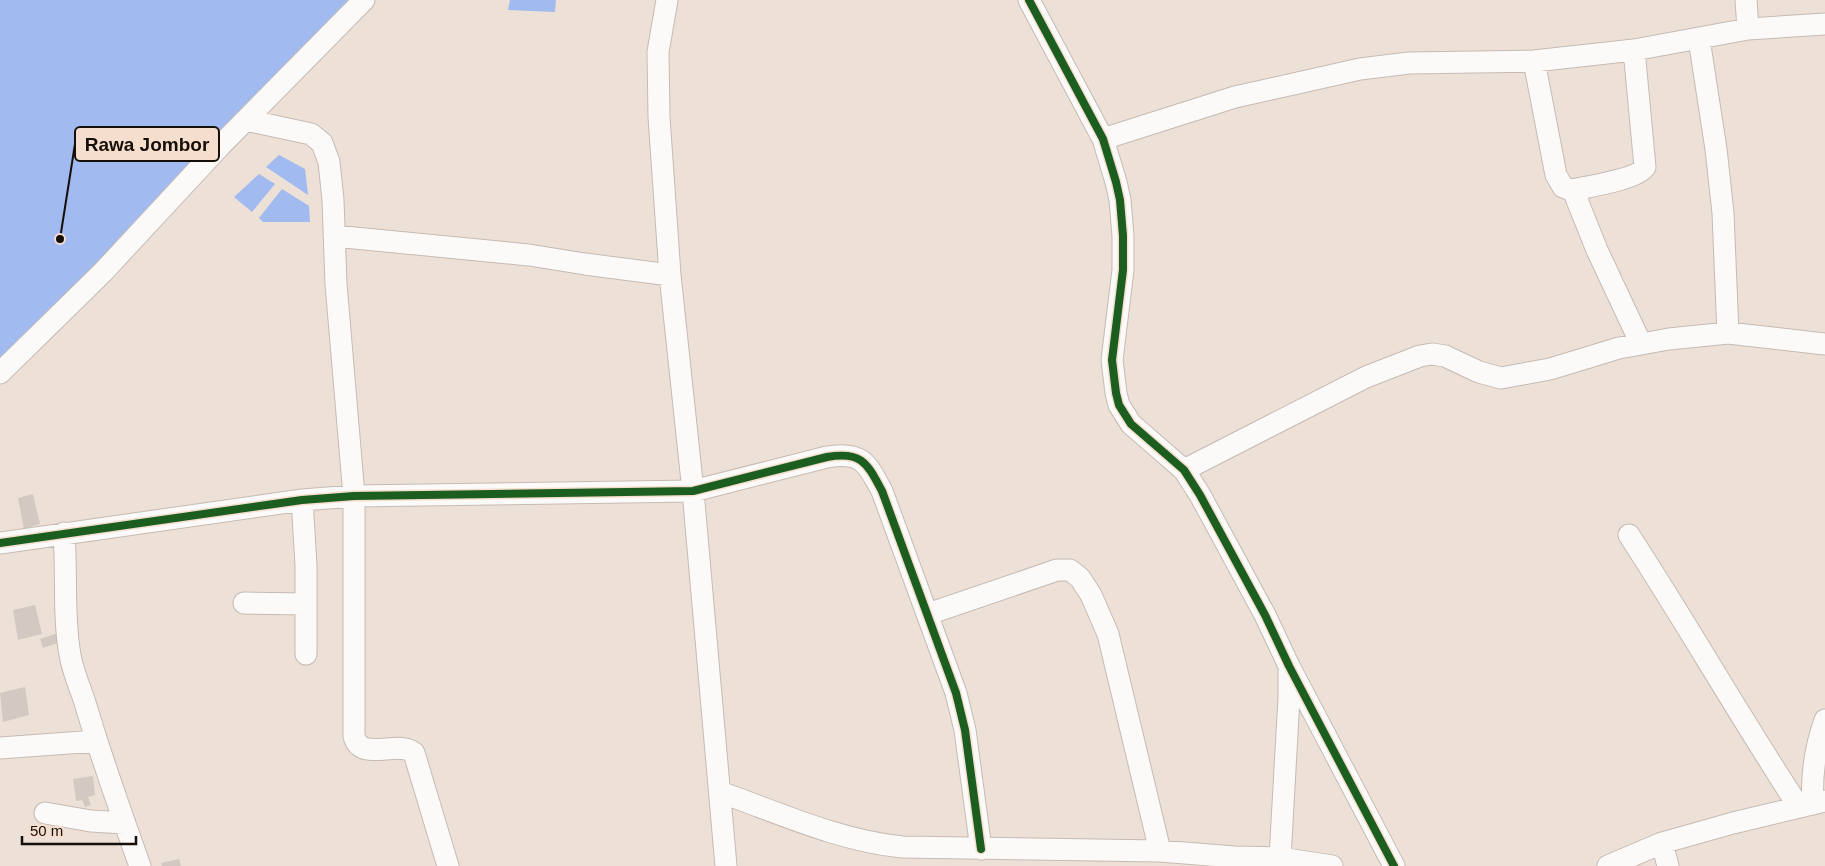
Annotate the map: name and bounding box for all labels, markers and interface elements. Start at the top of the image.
callout: Rawa Jombor [75,127,219,161]
text: Rawa Jombor [85,134,210,155]
scale bar [22,814,136,846]
text: 50 m [30,822,63,839]

